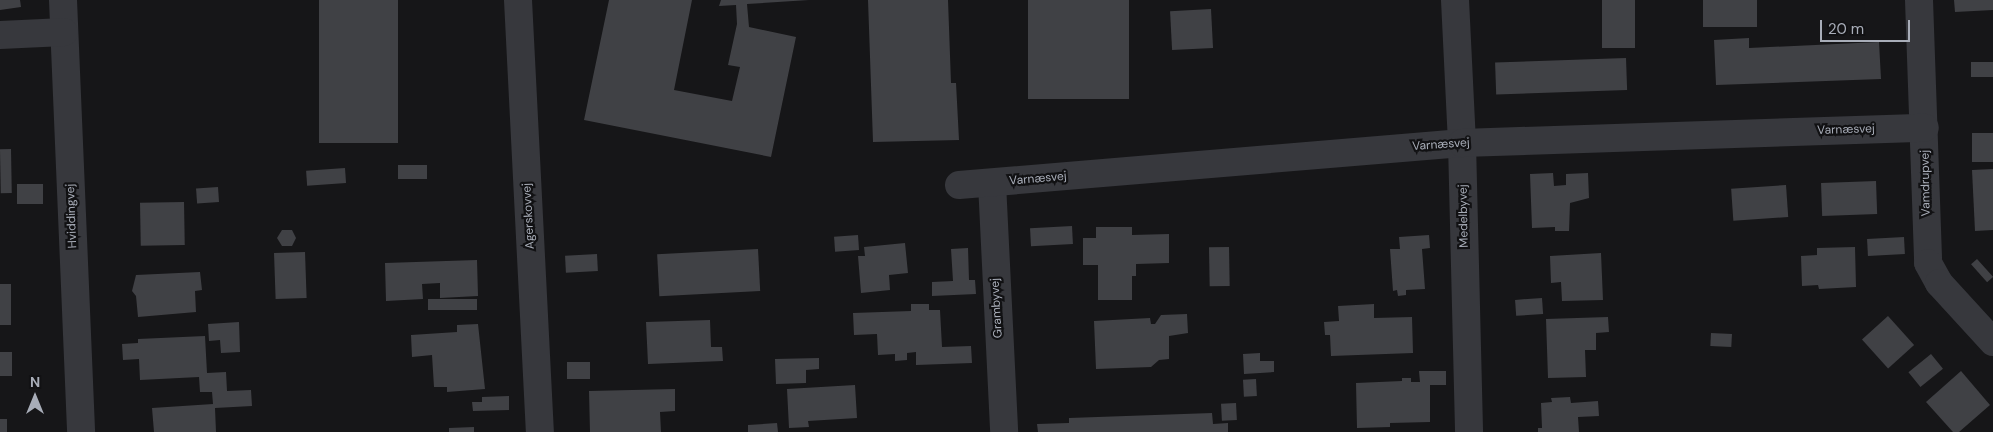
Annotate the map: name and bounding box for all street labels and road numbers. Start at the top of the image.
street label: Varnæsvej [1817,122,1875,138]
street label: Varnæsvej [1412,136,1470,154]
street label: Vamdrupvej [1918,150,1934,216]
street label: Varnæsvej [1009,169,1067,189]
street label: Hviddingvej [64,183,80,249]
street label: Agerskovvej [520,183,538,249]
street label: Medelbyvej [1456,184,1472,248]
street label: Grambyvej [988,278,1006,338]

